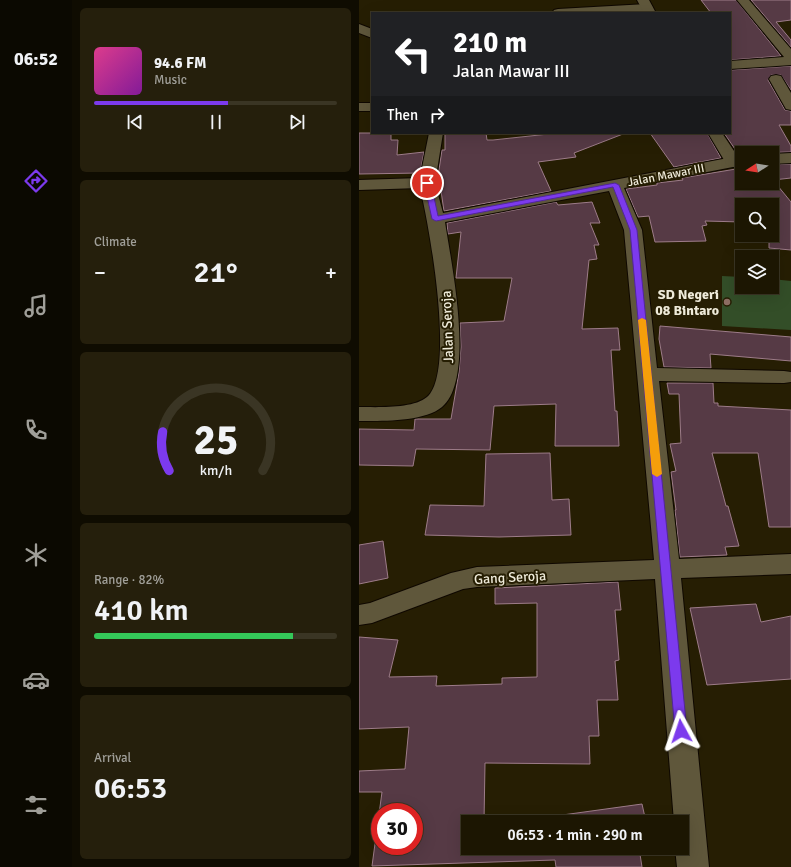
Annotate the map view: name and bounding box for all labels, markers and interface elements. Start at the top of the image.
text: 210 m [453,26,527,60]
icon: left [387,28,439,80]
text: 06:52 [14,48,58,70]
text: 94.6 FM [154,54,206,72]
text: Jalan Mawar III [453,60,570,82]
text: Music [154,72,187,88]
icon: right [426,104,448,126]
text: Then [387,106,418,124]
icon: previous [124,111,146,133]
icon: pause [205,111,227,133]
icon: next [286,111,308,133]
north arrow [735,146,779,190]
map controls [735,146,779,294]
street label: Jalan Mawar III [626,161,706,190]
pin [410,166,444,200]
icon: directions [22,167,50,195]
icon: arrive [416,172,438,194]
button: search [735,198,779,242]
text: Climate [94,234,137,250]
button: layers [735,250,779,294]
text: 21° [194,254,237,291]
text: − [94,259,106,286]
text: + [325,259,337,286]
place label: SD Negeri 08 Bintaro [655,286,719,319]
street label: Jalan Seroja [438,290,457,364]
icon: music [22,292,50,320]
marker: SD Negeri 08 Bintaro [722,297,732,307]
text: 25 [193,415,238,466]
icon: phone [22,416,50,444]
text: km/h [199,462,232,479]
icon: climate [22,541,50,569]
street label: Gang Seroja [474,567,546,588]
text: Range · 82% [94,572,164,588]
text: 410 km [94,592,189,629]
icon: car [22,666,50,694]
position arrow [660,710,702,752]
text: Arrival [94,750,131,766]
text: 06:53 [94,770,167,807]
icon: filters [22,791,50,819]
speed limit sign: 30 [371,803,423,855]
text: 06:53 · 1 min · 290 m [508,826,642,844]

